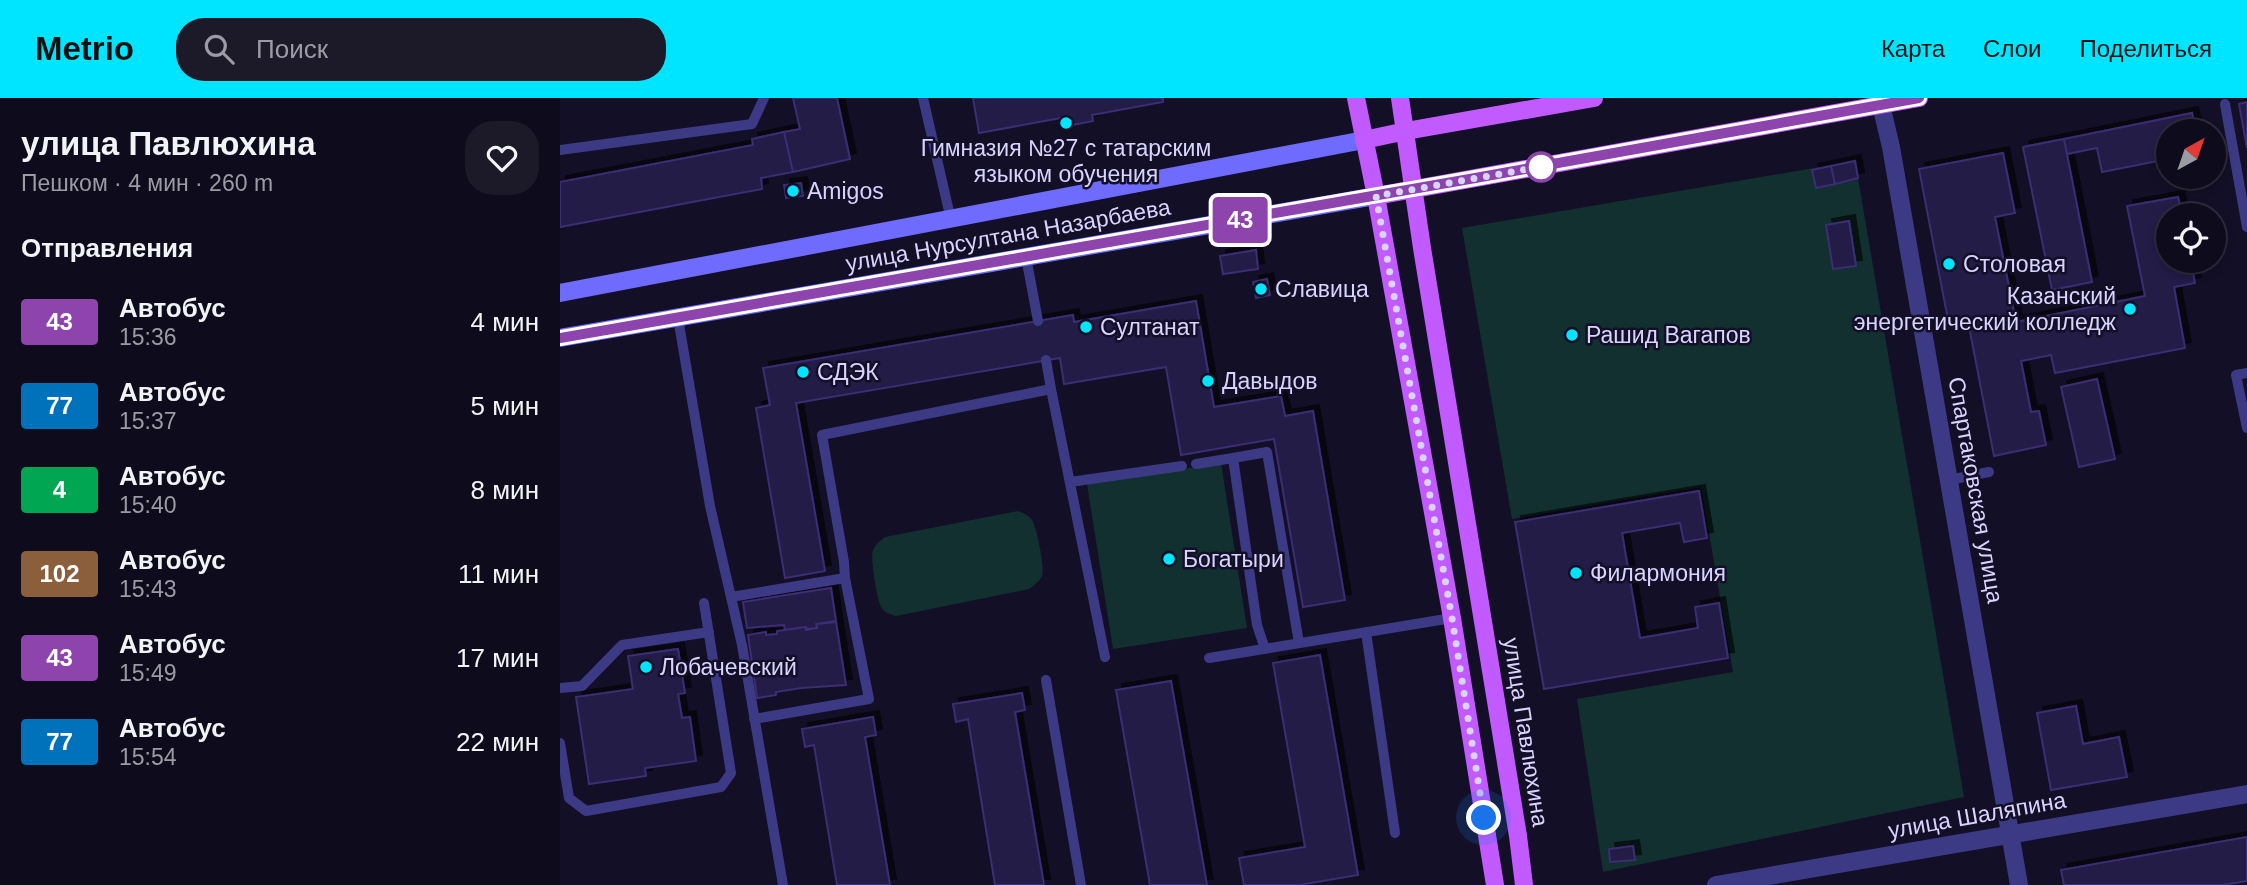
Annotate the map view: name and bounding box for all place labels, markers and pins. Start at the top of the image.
marker: Гимназия №27 с татарским языком обучения [1058,115,1074,131]
place label: Гимназия №27 с татарским языком обучения [921,135,1211,187]
unlabelled marker [1526,152,1556,182]
place label: Amigos [807,178,884,204]
marker: Amigos [785,183,801,199]
place label: Столовая [1963,251,2066,277]
marker: Столовая [1941,256,1957,272]
place label: Славица [1275,276,1369,302]
marker: Славица [1253,281,1269,297]
place label: Казанский энергетический колледж [1854,283,2117,335]
marker: Казанский энергетический колледж [2122,301,2138,317]
place label: Султанат [1100,314,1200,340]
marker: Султанат [1078,319,1094,335]
place label: Рашид Вагапов [1586,322,1751,348]
marker: Рашид Вагапов [1564,327,1580,343]
place label: СДЭК [817,359,879,385]
marker: СДЭК [795,364,811,380]
place label: Давыдов [1222,368,1318,394]
marker: Давыдов [1200,373,1216,389]
place label: Богатыри [1183,546,1284,572]
marker: Богатыри [1161,551,1177,567]
place label: Филармония [1590,560,1726,586]
marker: Филармония [1568,565,1584,581]
place label: Лобачевский [660,654,797,680]
marker: Лобачевский [638,659,654,675]

